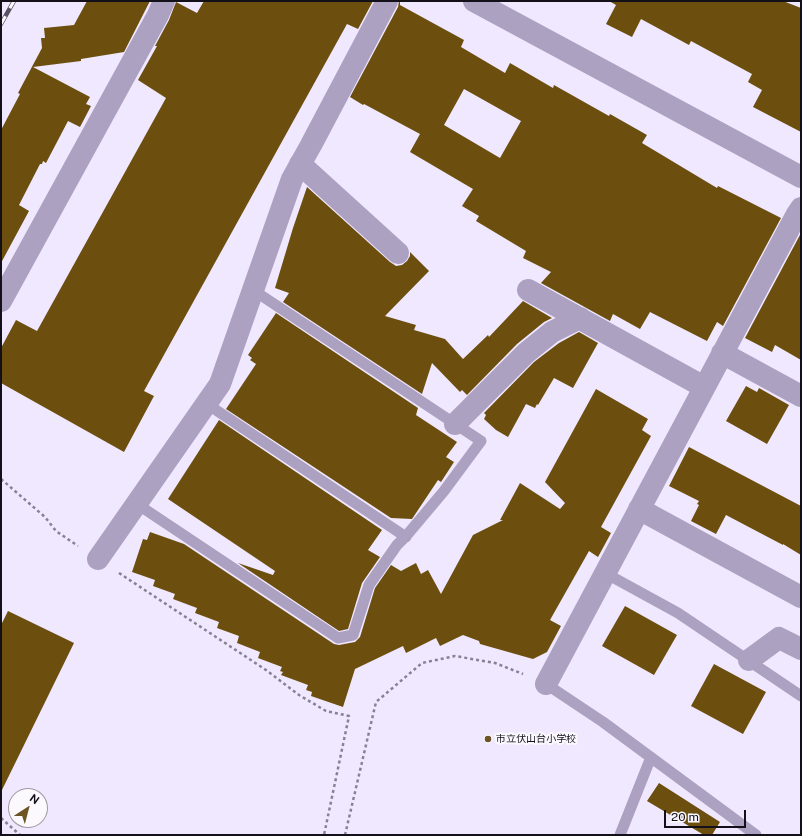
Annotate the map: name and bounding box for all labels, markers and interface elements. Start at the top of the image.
place label: 市立伏山台小学校 [496,733,576,745]
marker: 市立伏山台小学校 [483,734,493,744]
north arrow [8,788,48,828]
text: N [27,792,41,806]
scale bar [666,802,748,828]
text: 20 m [671,810,699,824]

